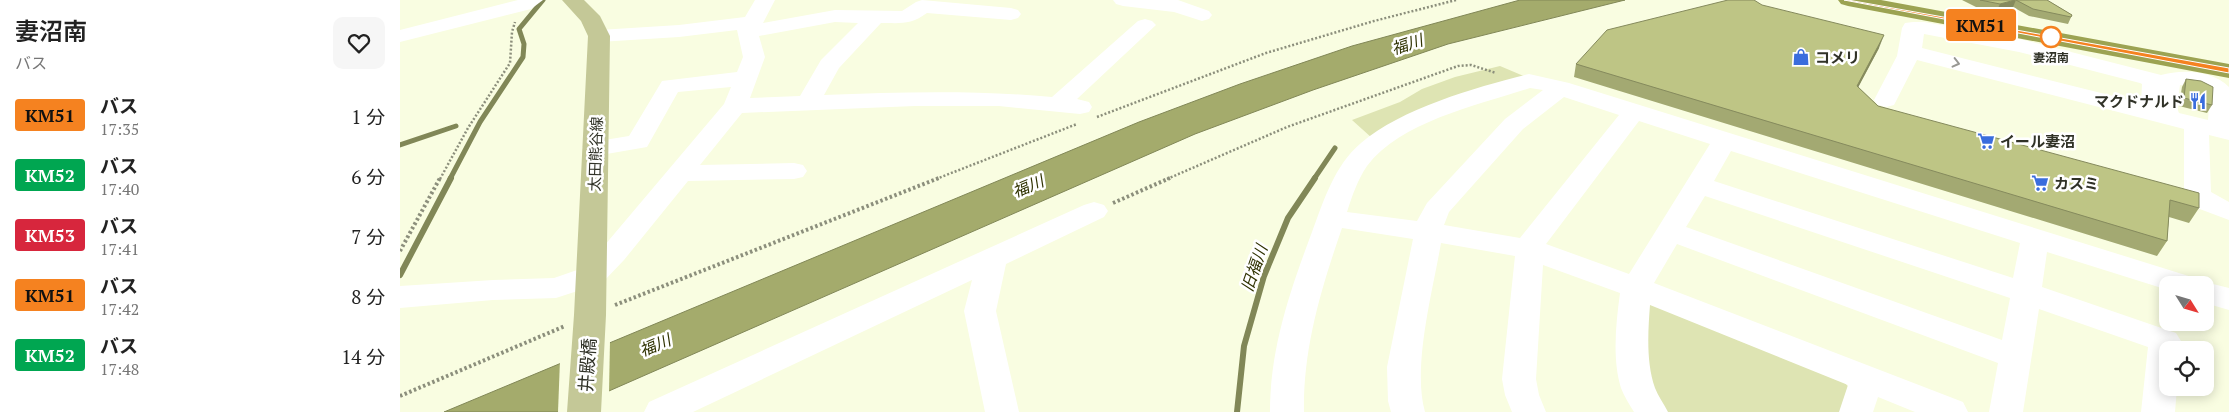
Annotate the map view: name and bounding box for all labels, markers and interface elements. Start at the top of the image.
line badge: KM51 [1946,9,2016,41]
text: KM51 [1956,13,2006,37]
text: 妻沼南 [15,15,87,47]
button: heart [333,17,385,69]
marker: 妻沼南 [2040,26,2062,48]
water label: 福川 [1388,28,1428,59]
shop icon: コメリ [1791,47,1811,67]
place label: コメリ [1815,47,1860,67]
place label: 妻沼南 [2033,50,2069,65]
text: バス [15,52,47,74]
one-way arrow [1952,58,1960,68]
place label: マクドナルド [2094,91,2184,111]
restaurant icon: マクドナルド [2188,91,2208,111]
text: バス [100,93,138,118]
text: KM51 [25,103,75,127]
text: 1 分 [351,104,385,129]
street label: 太田熊谷線 [584,116,606,192]
text: 17:35 [100,118,139,140]
supermarket icon: イール妻沼 [1976,131,1996,151]
place label: イール妻沼 [2000,131,2075,151]
text: バス [100,153,138,178]
text: KM52 [25,163,75,187]
text: 6 分 [351,164,385,189]
water label: 福川 [1009,169,1049,202]
supermarket icon: カスミ [2030,173,2050,193]
place label: カスミ [2054,173,2099,193]
text: 17:40 [100,178,139,200]
text: バス [100,213,138,238]
text: KM53 [25,223,75,247]
text: 7 分 [351,224,385,249]
text: 17:41 [100,238,139,260]
water label: 旧福川 [1236,240,1273,294]
text: バス [100,273,138,298]
north arrow [2159,276,2214,331]
map controls [2159,276,2214,396]
text: KM51 [25,283,75,307]
text: 8 分 [351,284,385,309]
text: 17:42 [100,298,139,320]
water label: 福川 [636,328,676,361]
text: バス [100,333,138,358]
street label: 井殿橋 [573,337,601,393]
button: locate [2159,341,2214,396]
text: KM52 [25,343,75,367]
text: 14 分 [341,344,385,369]
text: 17:48 [100,358,139,380]

